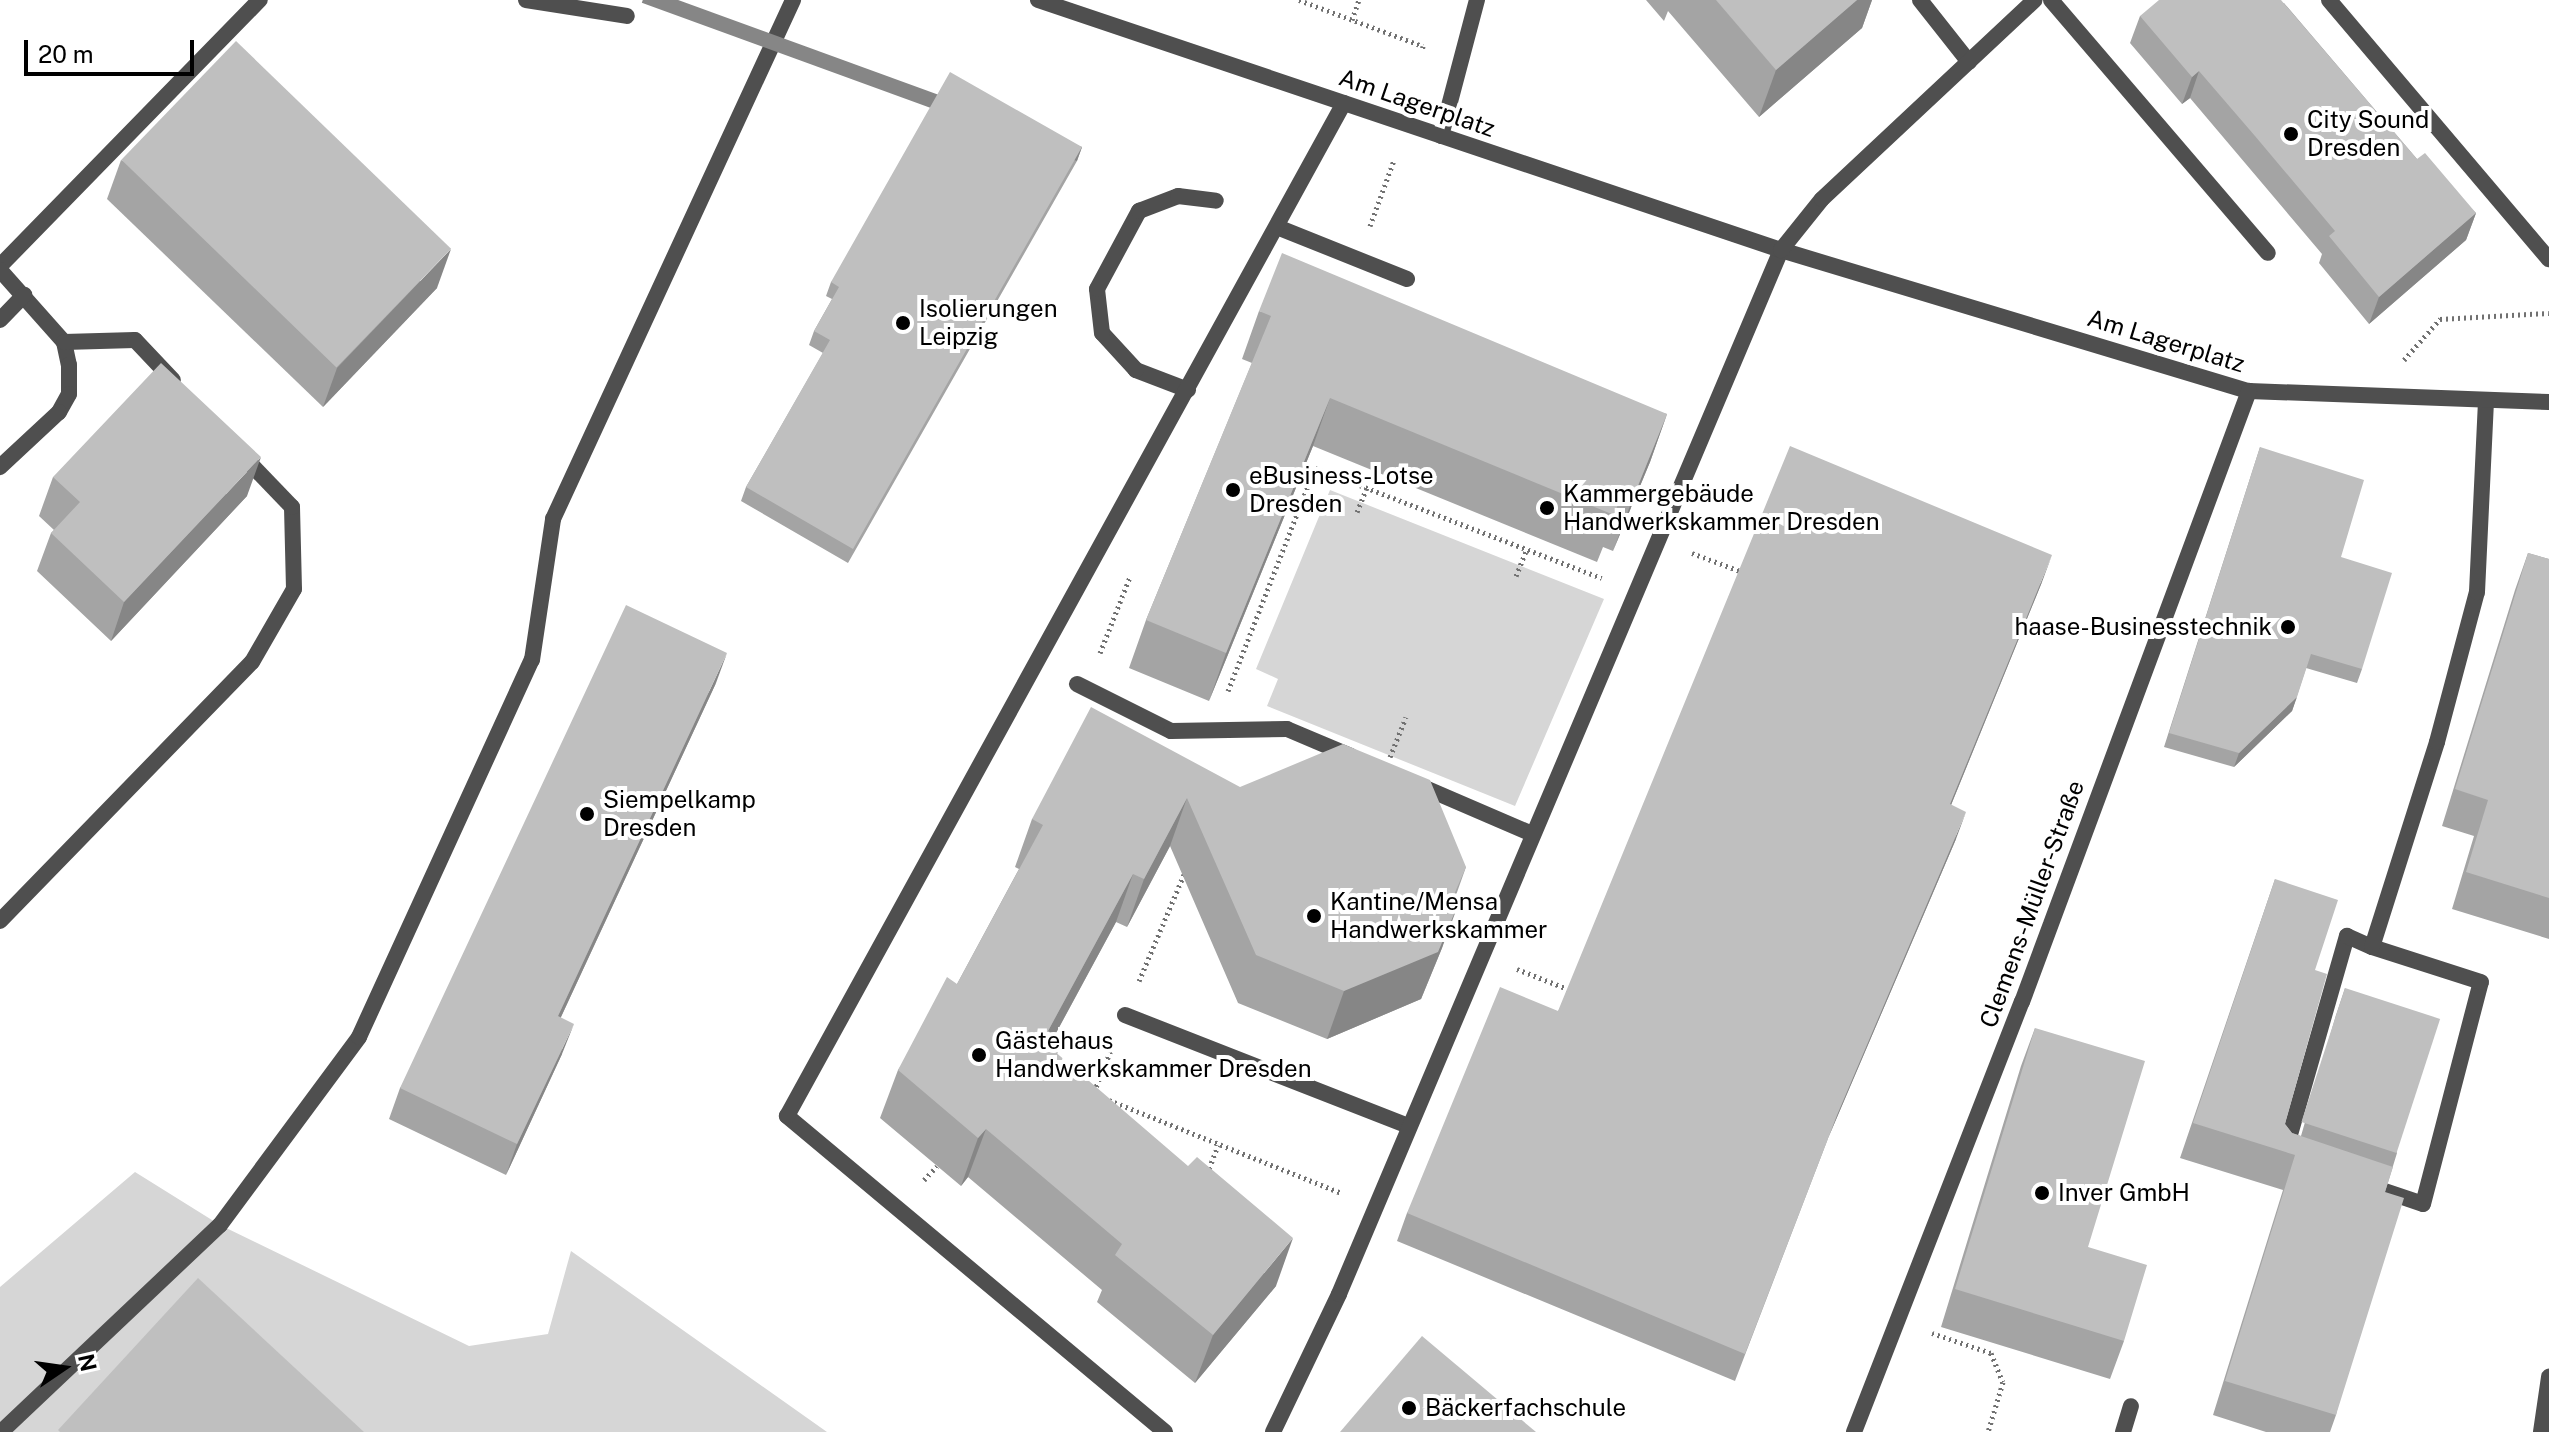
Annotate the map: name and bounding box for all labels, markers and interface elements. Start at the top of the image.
scale bar [28,24,198,74]
text: 20 m [38,40,94,68]
street label: Am Lagerplatz [1335,63,1499,143]
place label: City Sound Dresden [2307,106,2429,162]
marker: City Sound Dresden [2282,125,2300,143]
place label: Isolierungen Leipzig [919,295,1058,351]
street label: Am Lagerplatz [2084,303,2248,379]
marker: Isolierungen Leipzig [894,314,912,332]
place label: eBusiness-Lotse Dresden [1249,462,1434,518]
place label: Kammergebäude Handwerkskammer Dresden [1563,480,1880,536]
marker: eBusiness-Lotse Dresden [1224,481,1242,499]
marker: Kammergebäude Handwerkskammer Dresden [1538,499,1556,517]
place label: haase-Businesstechnik [2014,613,2272,641]
marker: haase-Businesstechnik [2279,618,2297,636]
street label: Clemens-Müller-Straße [1974,776,2090,1032]
place label: Siempelkamp Dresden [603,786,756,842]
marker: Siempelkamp Dresden [578,805,596,823]
place label: Kantine/Mensa Handwerkskammer [1330,888,1547,944]
marker: Kantine/Mensa Handwerkskammer [1305,907,1323,925]
place label: Gästehaus Handwerkskammer Dresden [995,1027,1312,1083]
marker: Gästehaus Handwerkskammer Dresden [970,1046,988,1064]
place label: Inver GmbH [2058,1179,2190,1207]
marker: Inver GmbH [2033,1184,2051,1202]
north arrow [24,1328,104,1408]
text: N [73,1351,102,1374]
place label: Bäckerfachschule [1425,1394,1626,1422]
marker: Bäckerfachschule [1400,1399,1418,1417]

